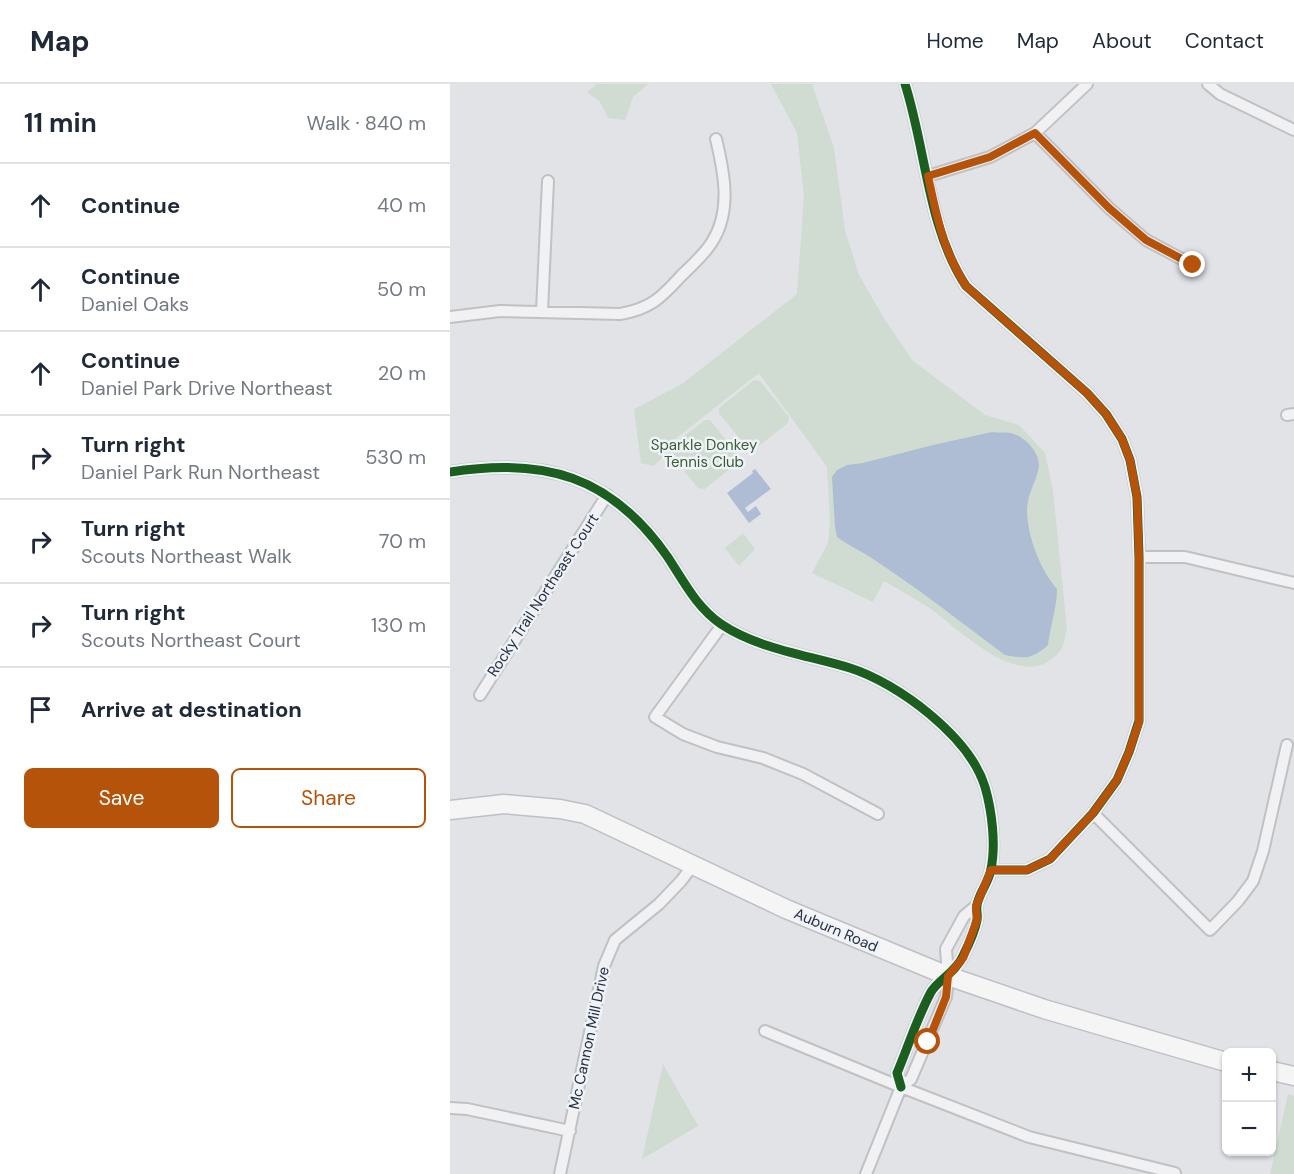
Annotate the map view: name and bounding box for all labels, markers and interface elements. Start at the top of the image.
text: Map [30,23,90,60]
text: Home [926,27,984,55]
text: Map [1017,27,1059,55]
text: About [1092,27,1152,55]
text: Contact [1185,27,1264,55]
text: 11 min [24,106,97,140]
text: Walk · 840 m [306,110,426,136]
icon: ahead [24,189,57,222]
text: Continue [81,191,180,220]
text: 40 m [377,192,426,218]
route end [1179,251,1205,277]
text: Continue [81,262,180,291]
icon: ahead [24,273,57,306]
text: 50 m [377,276,426,302]
text: Daniel Oaks [81,291,189,317]
text: Continue [81,346,180,375]
icon: ahead [24,357,57,390]
text: 20 m [378,360,426,386]
text: Daniel Park Drive Northeast [81,375,333,401]
text: Turn right [81,430,186,459]
park label: Sparkle Donkey Tennis Club [651,435,758,472]
icon: right [24,441,57,474]
text: 530 m [365,444,426,470]
text: Daniel Park Run Northeast [81,459,320,485]
street label: Rocky Trail Northeast Court [483,509,603,680]
text: Turn right [81,514,186,543]
icon: right [24,525,57,558]
text: 70 m [379,528,426,554]
text: Scouts Northeast Walk [81,543,292,569]
text: Turn right [81,598,186,627]
icon: right [24,609,57,642]
text: 130 m [371,612,426,638]
text: Scouts Northeast Court [81,627,301,653]
icon: arrive [24,693,57,726]
text: Arrive at destination [81,695,302,724]
button: Save [24,768,219,828]
button: Share [231,768,426,828]
street label: Auburn Road [791,903,881,957]
street label: Mc Cannon Mill Drive [564,965,614,1111]
route start [914,1028,940,1054]
map controls [1222,1048,1276,1156]
button: + [1222,1048,1276,1102]
button: − [1222,1102,1276,1156]

